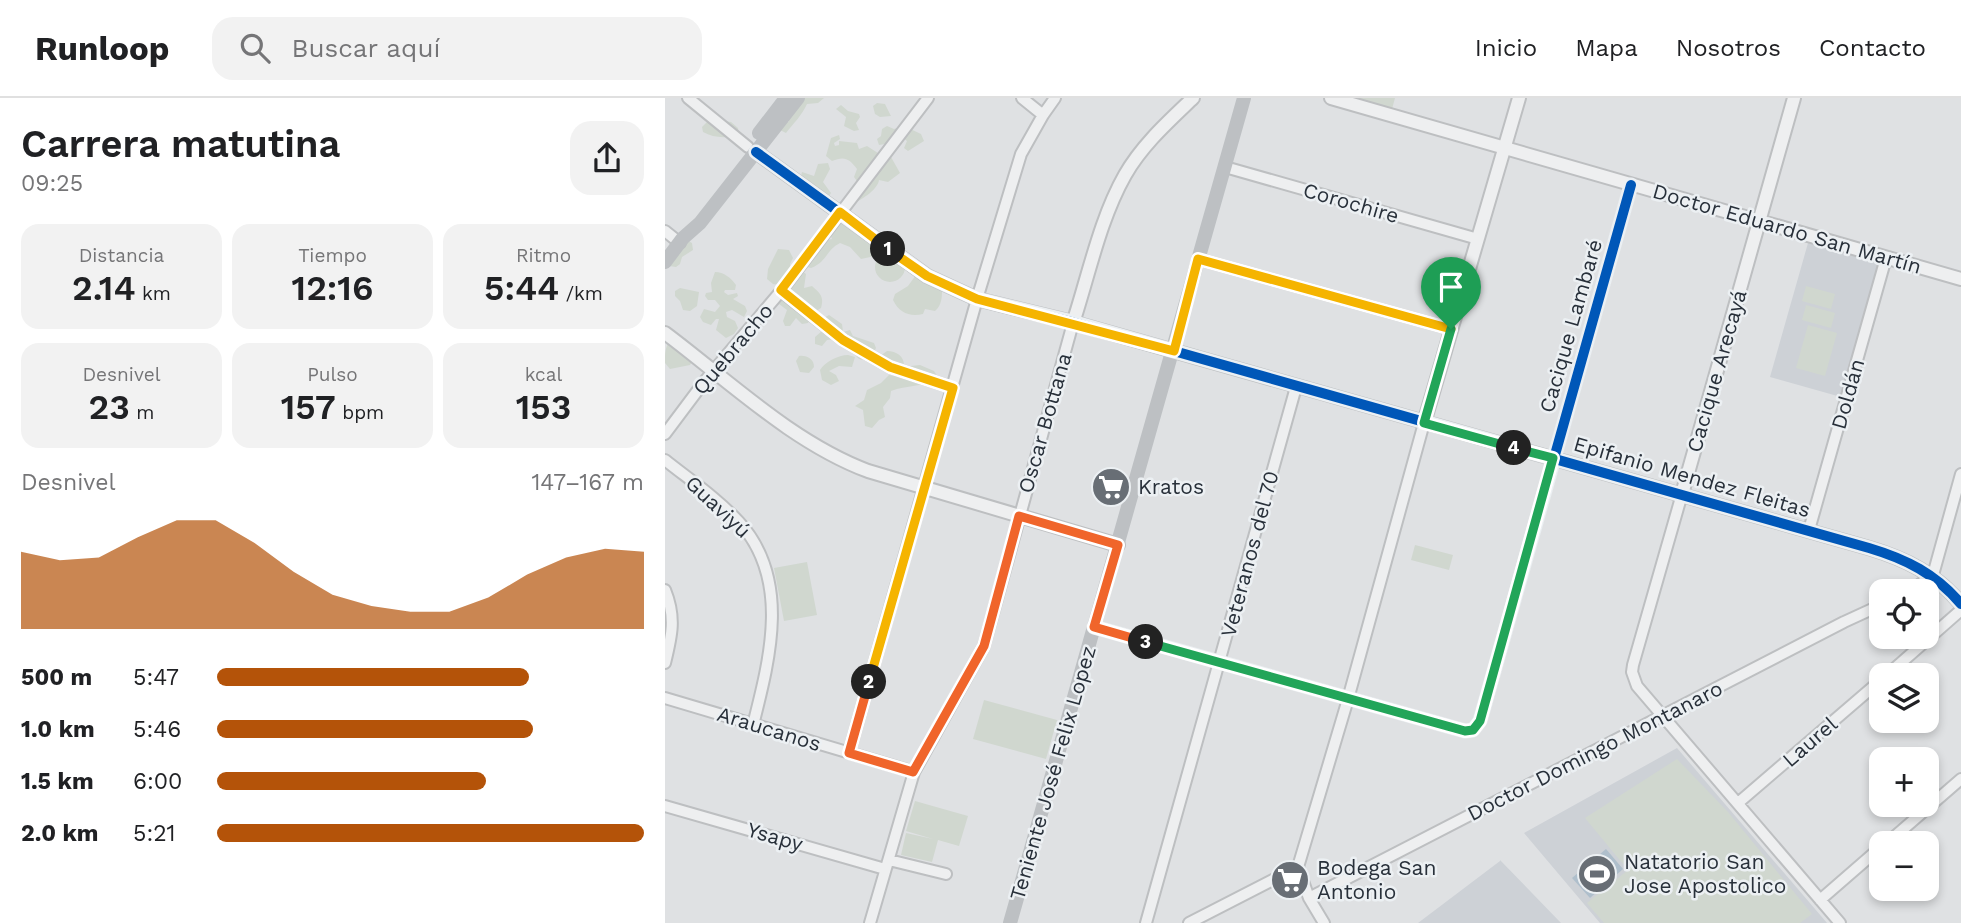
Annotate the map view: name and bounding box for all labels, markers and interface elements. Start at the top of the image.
search box [212,17,702,80]
text: Runloop [35,29,170,68]
icon: search [236,29,274,67]
text: Buscar aquí [292,33,440,63]
text: Inicio [1475,34,1537,62]
text: Mapa [1575,34,1638,62]
text: Nosotros [1676,34,1781,62]
text: Contacto [1819,34,1926,62]
button: share [570,121,644,195]
text: Carrera matutina [21,122,340,166]
text: 09:25 [21,170,83,197]
street label: Corochire [1300,177,1402,228]
street label: Doctor Eduardo San Martín [1650,178,1925,279]
pin: 1 [871,232,906,266]
street label: Cacique Lambaré [1534,236,1607,415]
text: 1 [883,237,892,260]
text: Distancia [79,244,164,267]
text: Tiempo [298,244,367,267]
text: Ritmo [516,244,571,267]
pin [1421,257,1481,329]
text: 2.14 [72,267,136,309]
text: 12:16 [292,267,373,309]
text: 5:44 [484,267,559,309]
icon: arrive [1432,268,1470,306]
text: km [136,282,171,305]
text: /km [559,282,603,305]
street label: Cacique Arecayá [1681,287,1752,455]
street label: Quebracho [687,298,778,399]
street label: Oscar Bottana [1013,350,1077,496]
street label: Doldán [1826,356,1869,432]
text: Desnivel [82,363,161,386]
text: Pulso [307,363,358,386]
text: kcal [525,363,562,386]
text: 23 [89,386,130,428]
text: 157 [281,386,336,428]
text: 153 [516,386,571,428]
text: m [130,401,154,424]
text: bpm [336,401,384,424]
pin: 4 [1497,430,1531,466]
street label: Epifanio Mendez Fleitas [1571,431,1813,522]
text: 4 [1507,436,1520,459]
supermarket icon: Kratos [1090,466,1132,508]
street label: Veteranos del 70 [1215,468,1284,640]
text: Desnivel [21,469,116,496]
text: 147–167 m [531,469,644,496]
street label: Guaviyú [681,470,756,543]
place label: Kratos [1138,474,1204,499]
map controls [1869,579,1939,901]
button: locate [1869,579,1939,649]
pin: 3 [1128,624,1163,660]
text: 3 [1140,630,1151,653]
street label: Teniente José Felix Lopez [1004,643,1101,903]
button: layers [1869,663,1939,733]
text: 500 m [21,664,92,691]
text: 5:47 [133,664,179,691]
pin: 2 [851,664,887,700]
text: 2 [863,670,874,693]
street label: Doctor Domingo Montanaro [1463,675,1727,826]
street label: Araucanos [714,701,824,756]
street label: Laurel [1777,711,1843,772]
text: 1.0 km [21,716,95,743]
text: 5:46 [133,716,181,743]
button: + [1869,747,1939,817]
text: 1.5 km [21,768,94,795]
text: 6:00 [133,768,182,795]
street label: Ysapy [744,817,806,856]
text: 2.0 km [21,820,99,847]
text: 5:21 [133,820,176,847]
button: − [1869,831,1939,901]
place label: Natatorio San Jose Apostolico [1624,849,1786,898]
sports icon: Natatorio San Jose Apostolico [1576,853,1618,895]
place label: Bodega San Antonio [1317,855,1436,904]
supermarket icon: Bodega San Antonio [1269,859,1311,901]

